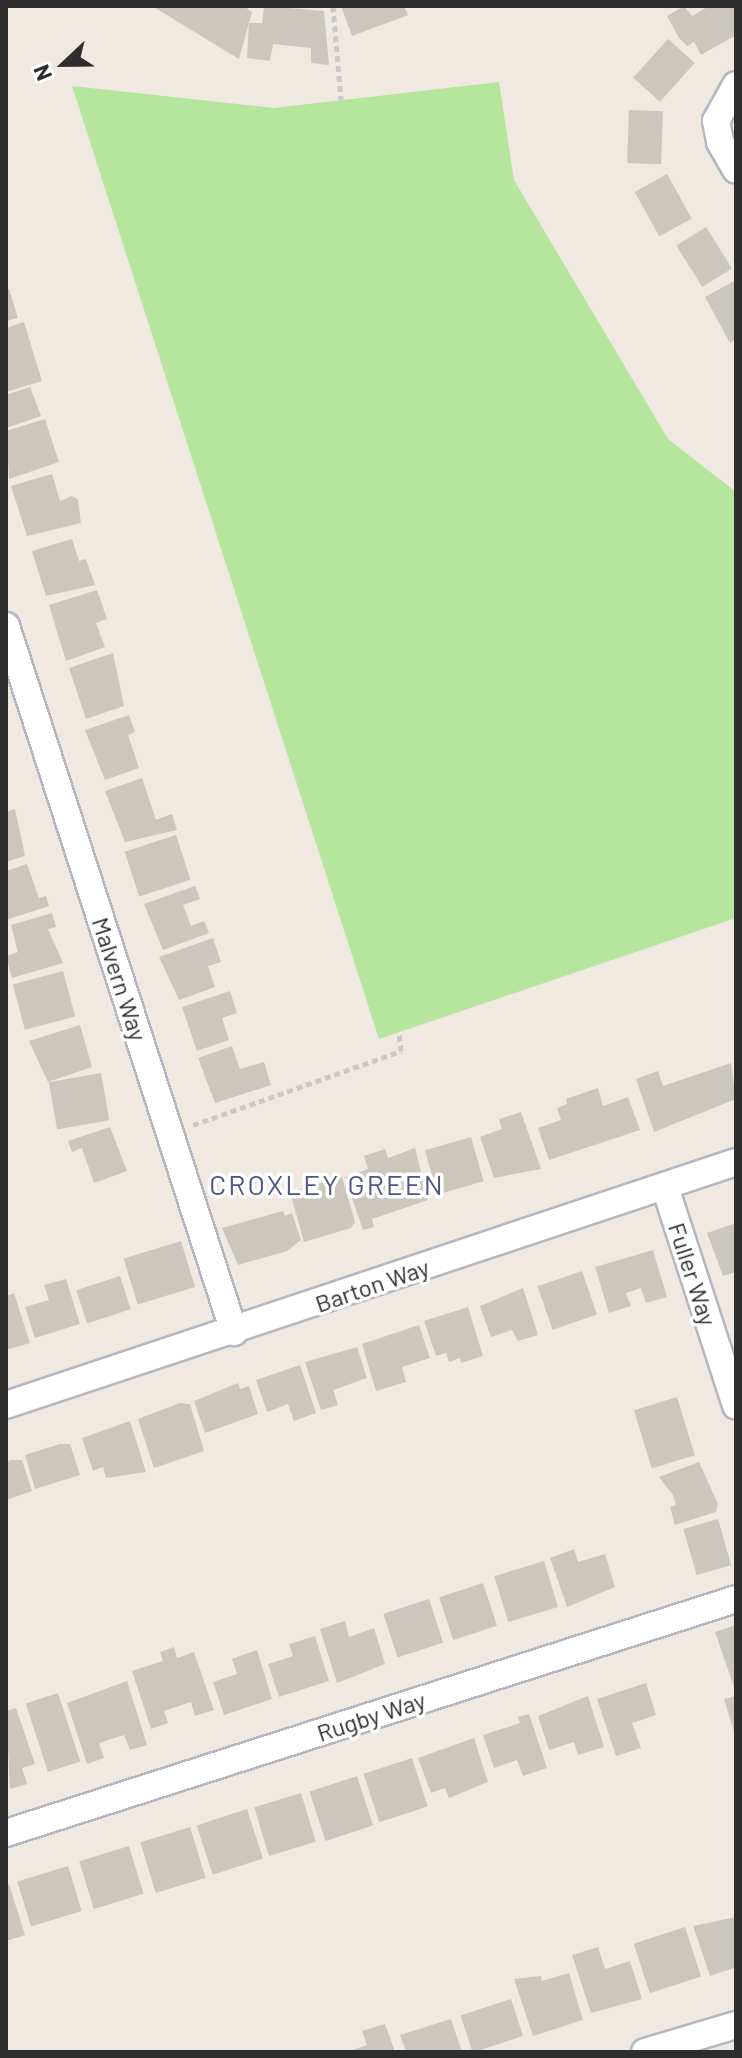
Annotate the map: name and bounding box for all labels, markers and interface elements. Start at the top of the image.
north arrow [24,24,104,104]
text: N [27,61,57,85]
street label: Malvern Way [86,914,154,1044]
district label: CROXLEY GREEN [209,1167,445,1201]
street label: Fuller Way [663,1219,723,1329]
street label: Barton Way [311,1252,433,1318]
street label: Rugby Way [313,1685,429,1747]

